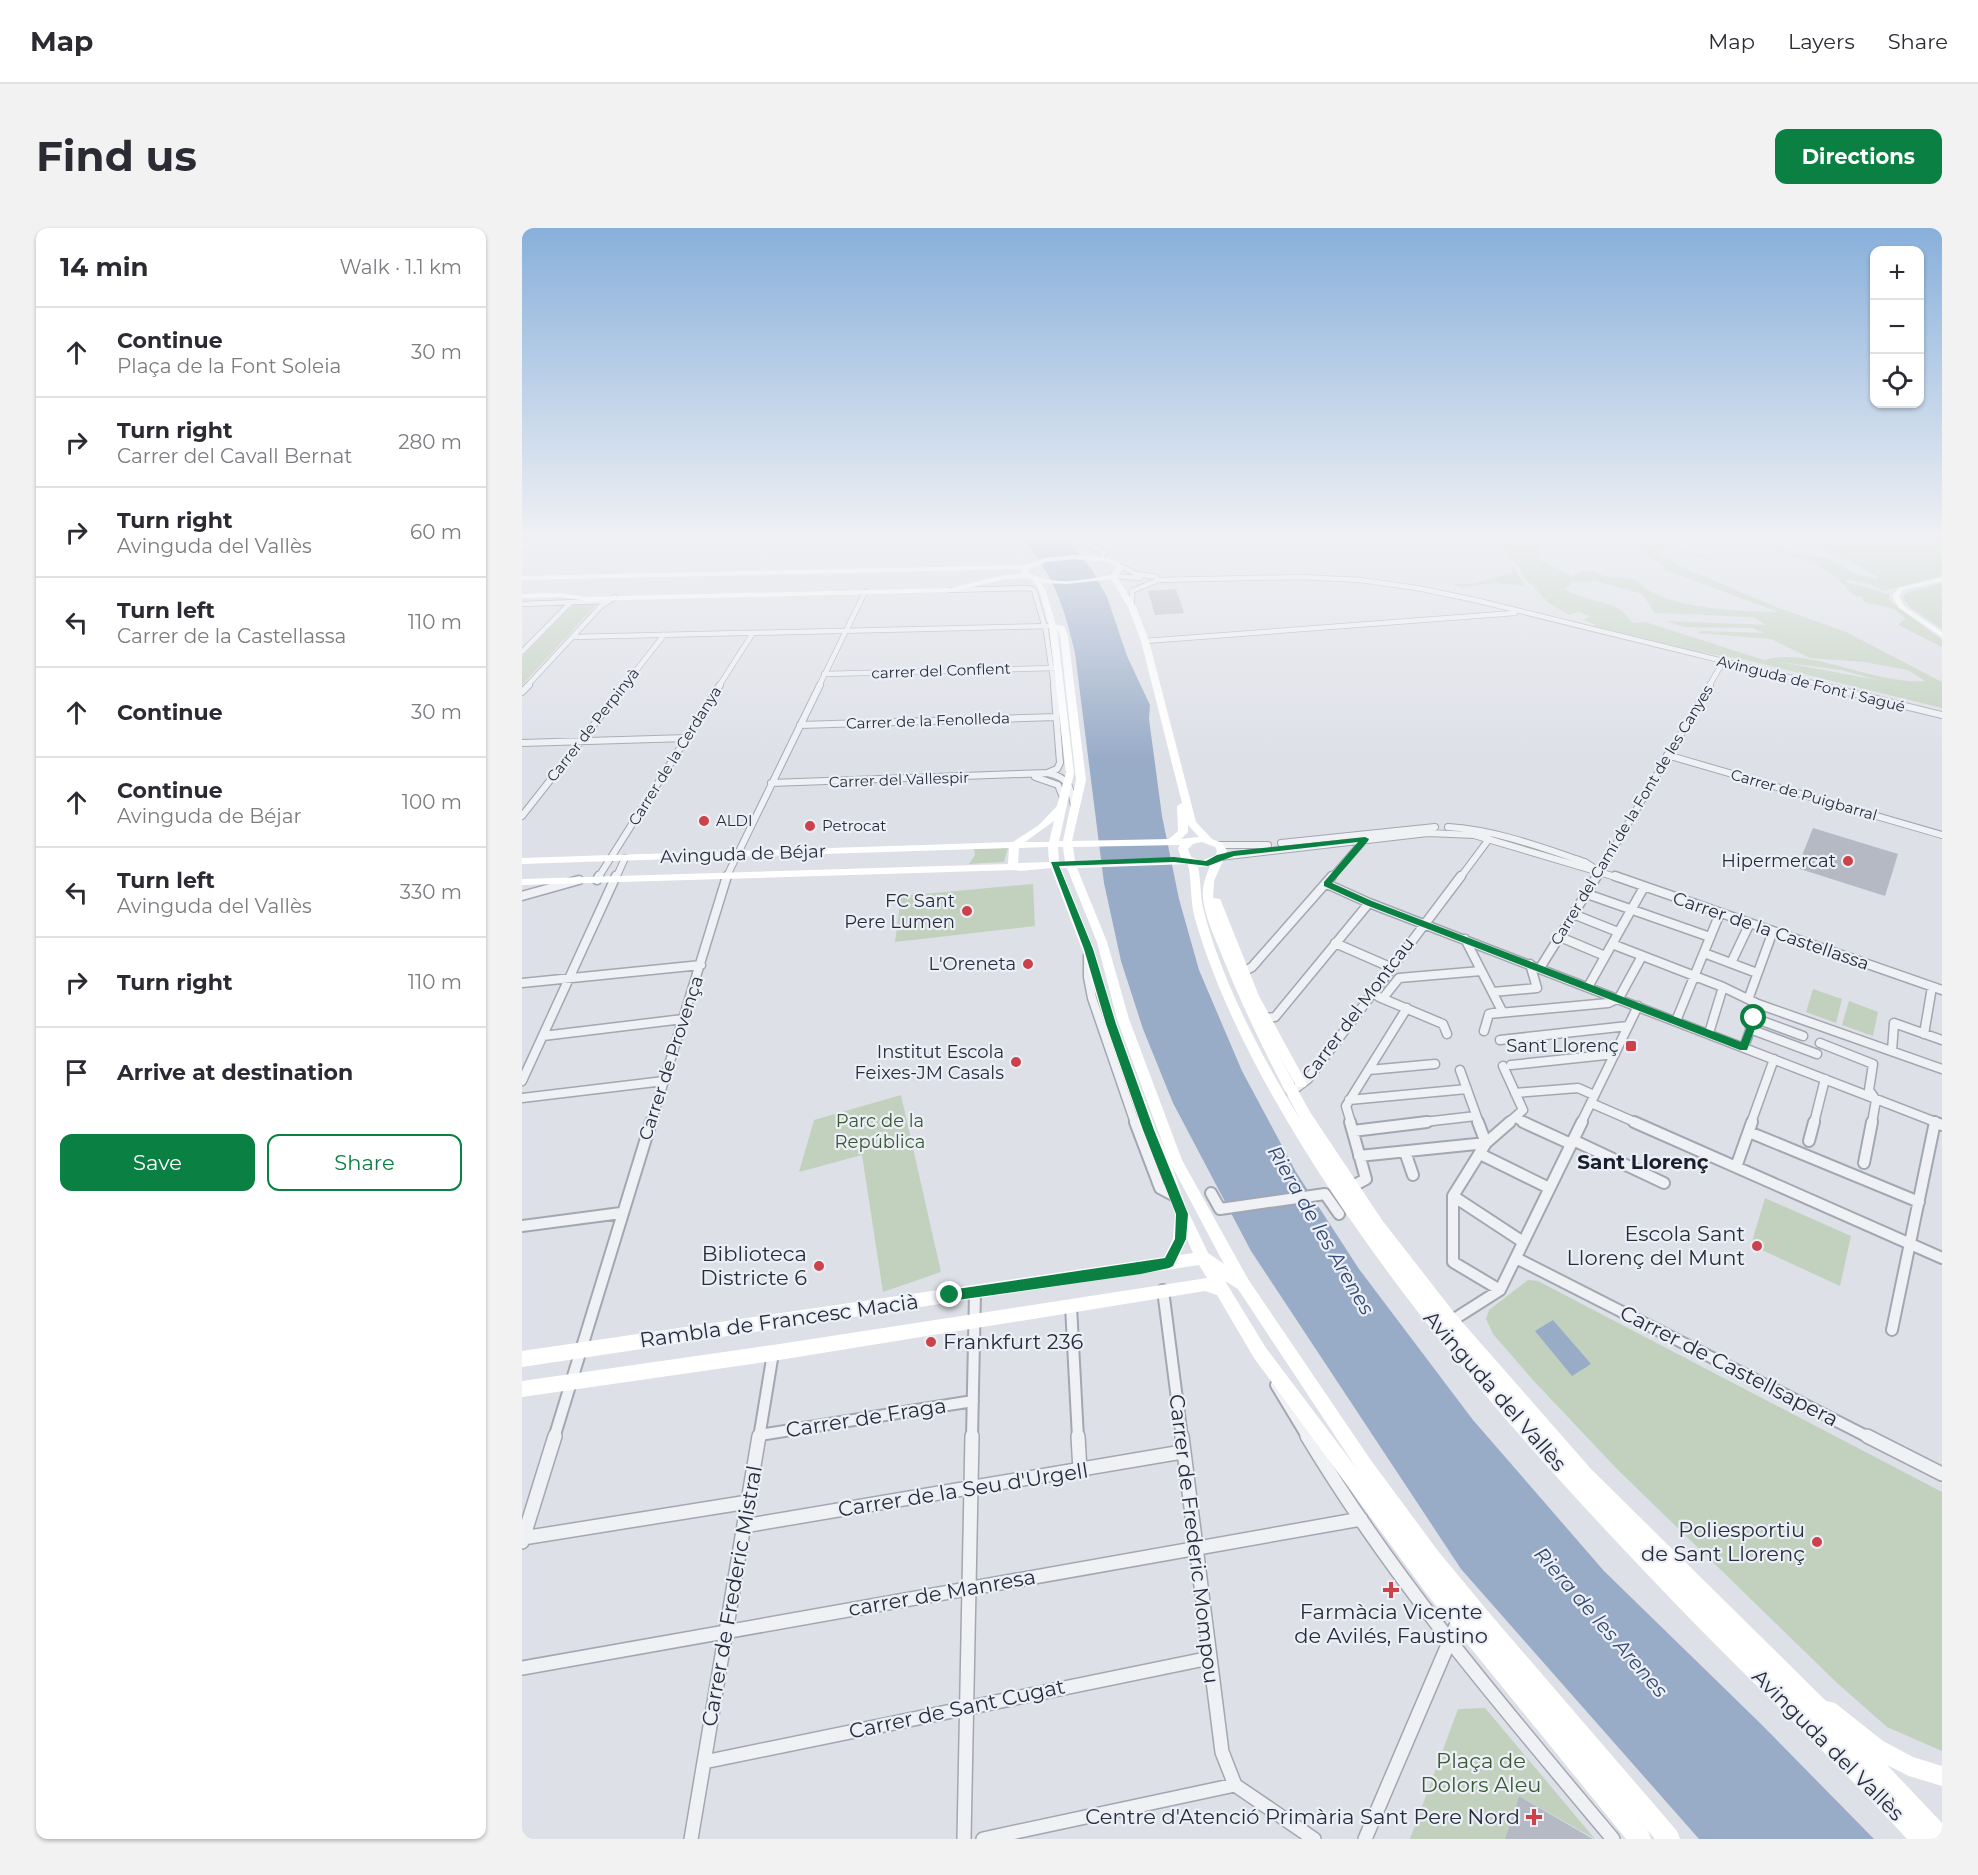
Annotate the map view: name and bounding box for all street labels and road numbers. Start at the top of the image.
street label: Avinguda de Font i Sagué [1715,651,1907,716]
street label: carrer del Conflent [871,659,1011,682]
street label: Carrer de Perpinyà [542,664,643,786]
street label: Carrer del Camí de la Font de les Canyes [1546,681,1717,948]
street label: Carrer de la Cerdanya [624,683,725,829]
street label: Carrer de la Fenolleda [846,708,1010,733]
street label: Carrer de Puigbarral [1729,764,1880,825]
street label: Carrer del Vallespir [828,768,970,791]
street label: Avinguda de Béjar [660,840,826,868]
street label: Carrer de la Castellassa [1670,887,1872,975]
street label: Carrer del Montcau [1297,933,1419,1085]
street label: Carrer de Provença [634,973,708,1143]
street label: Rambla de Francesc Macià [638,1289,920,1352]
street label: Carrer de Castellsapera [1616,1300,1843,1432]
street label: Avinguda del Vallès [1419,1305,1572,1476]
street label: Carrer de Fraga [784,1392,948,1443]
street label: Carrer de Frederic Mompou [1164,1393,1225,1685]
street label: Carrer de la Seu d'Urgell [836,1457,1090,1522]
street label: Carrer de Frederic Mistral [696,1463,767,1728]
street label: carrer de Manresa [846,1564,1038,1621]
street label: Avinguda del Vallès [1747,1663,1910,1826]
street label: Carrer de Sant Cugat [847,1673,1067,1744]

